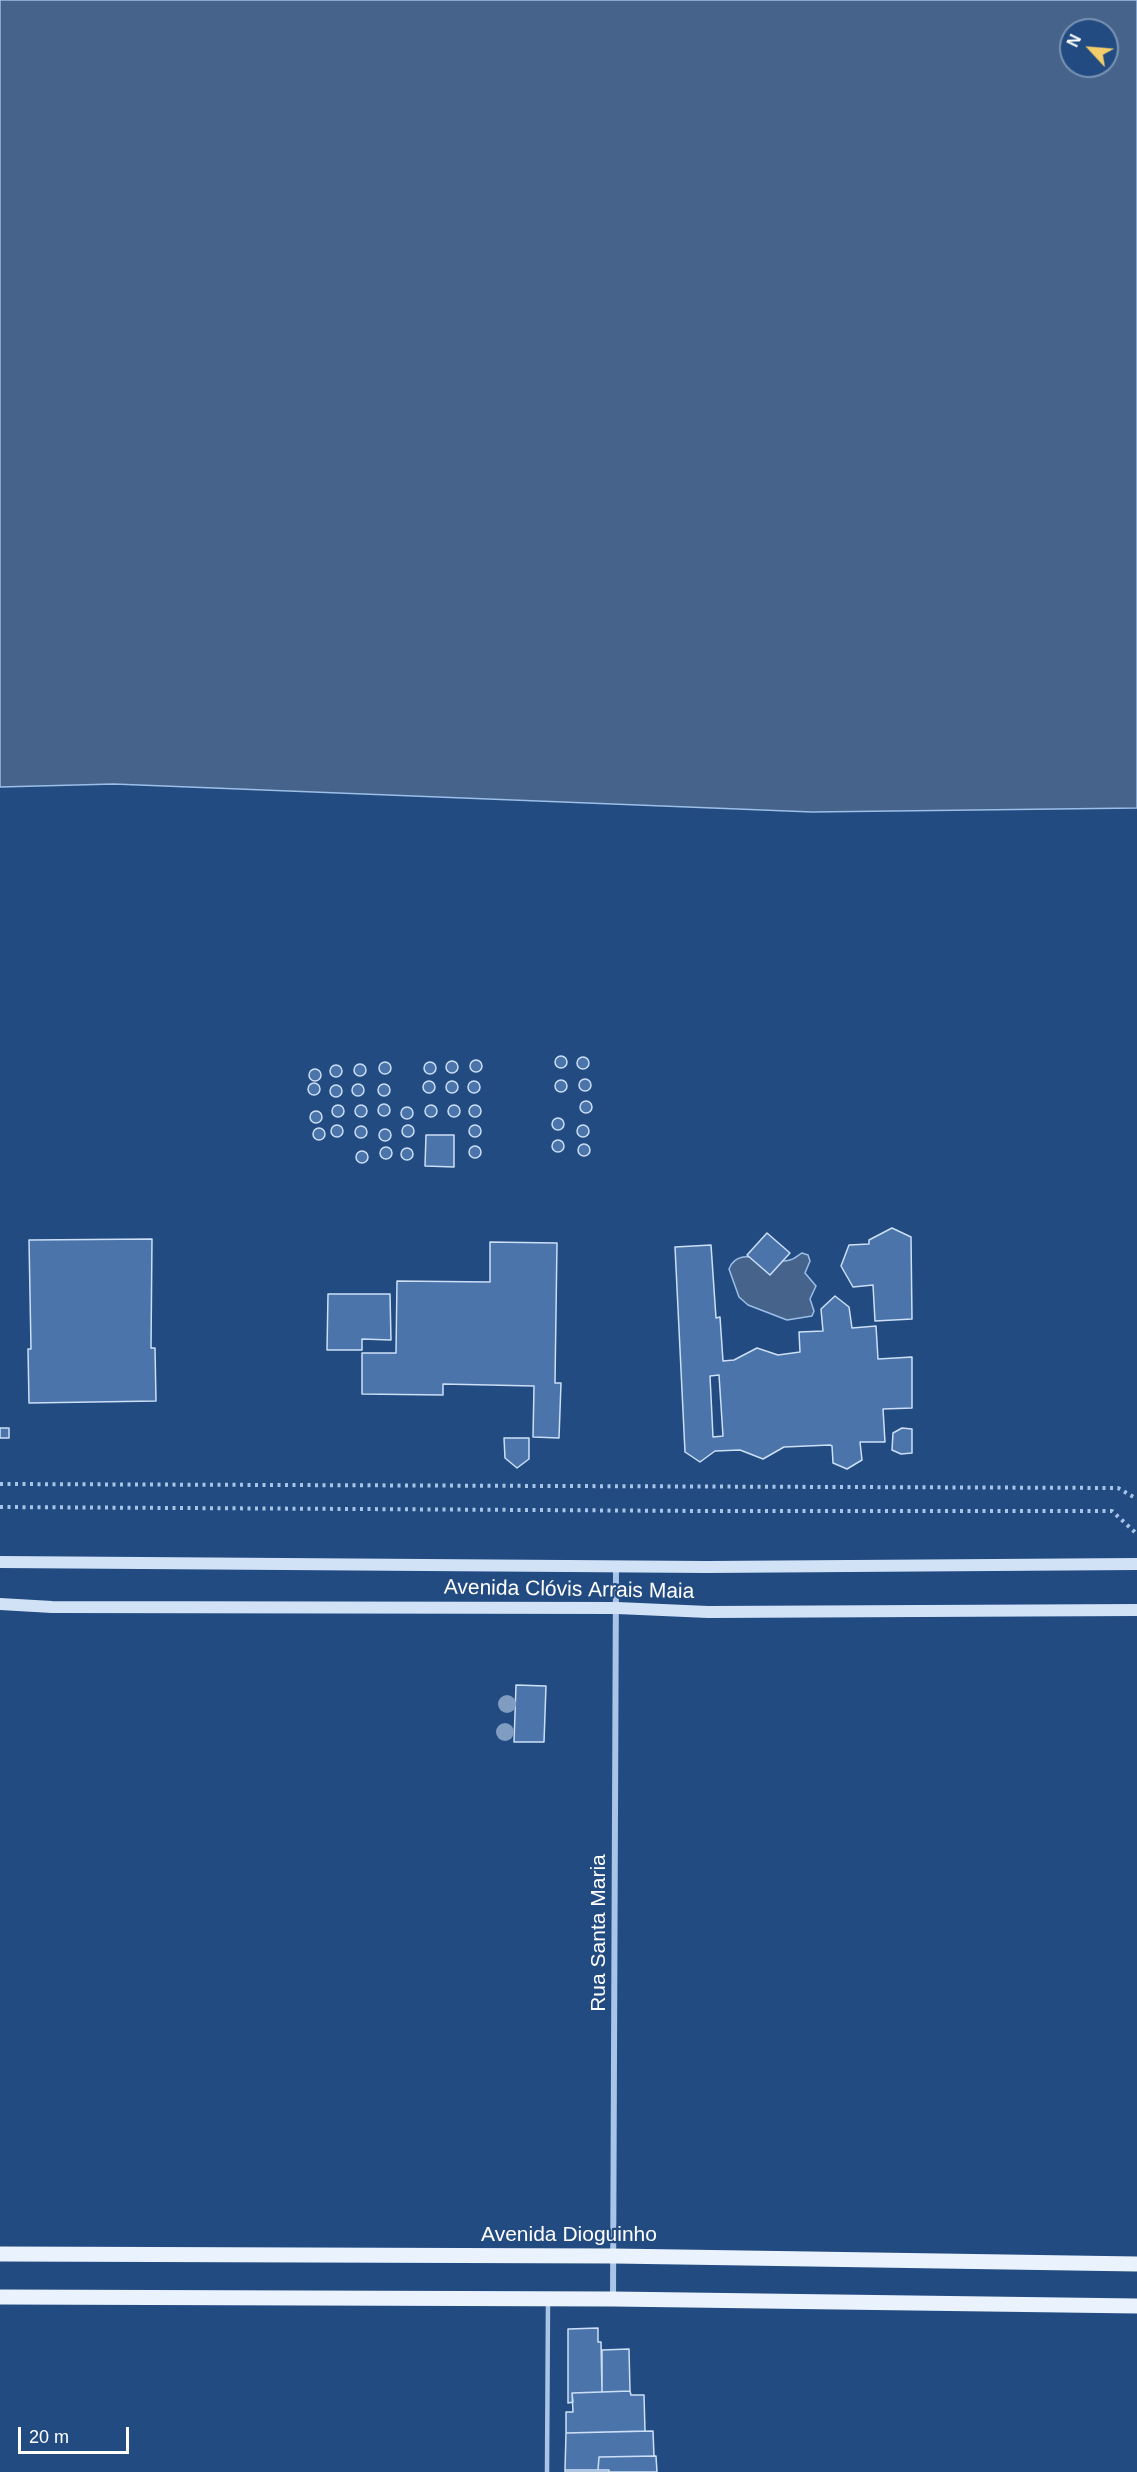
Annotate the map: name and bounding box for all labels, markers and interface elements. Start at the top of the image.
north arrow [1059,18,1119,78]
text: N [1064,32,1084,50]
street label: Avenida Clóvis Arrais Maia [444,1575,694,1605]
street label: Rua Santa Maria [586,1854,612,2012]
street label: Avenida Dioguinho [481,2222,657,2248]
scale bar [21,2415,132,2453]
text: 20 m [29,2427,69,2447]

